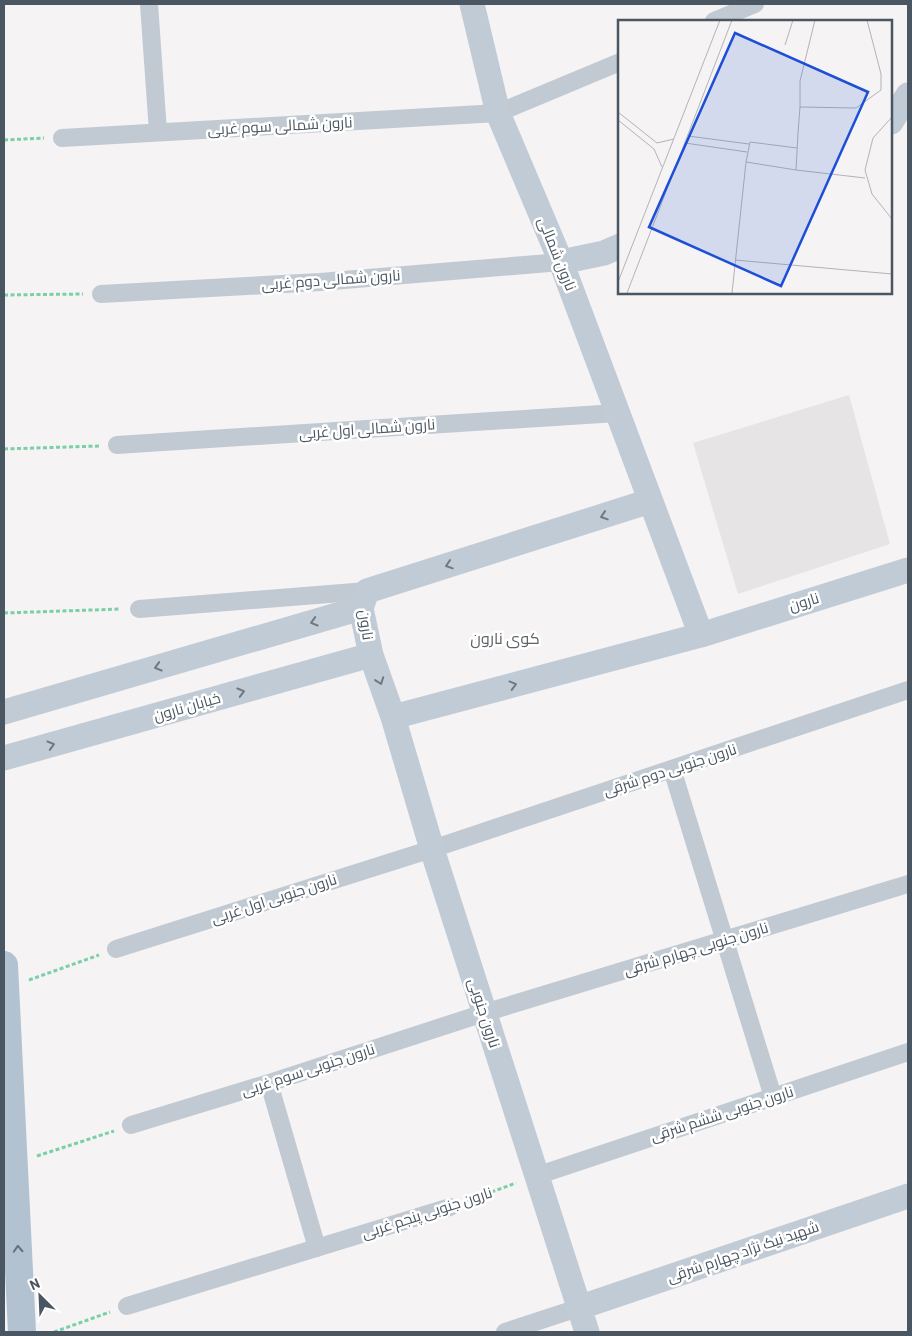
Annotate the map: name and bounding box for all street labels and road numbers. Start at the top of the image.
street label: نارون شمالی سوم غربی [207,112,353,140]
street label: نارون شمالی [533,214,581,294]
street label: نارون شمالی دوم غربی [261,265,401,295]
street label: نارون شمالی اول غربی [298,414,436,444]
street label: نارون [786,588,822,616]
street label: نارون [354,608,378,642]
street label: خیابان نارون [151,688,223,726]
street label: نارون جنوبی دوم شرقی [601,739,739,801]
street label: نارون جنوبی اول غربی [209,869,339,929]
street label: نارون جنوبی چهارم شرقی [621,917,771,981]
street label: نارون جنوبی [463,976,505,1050]
street label: نارون جنوبی سوم غربی [239,1039,377,1101]
street label: نارون جنوبی ششم شرقی [648,1081,796,1147]
street label: نارون جنوبی پنجم غربی [359,1182,495,1244]
street label: شهید نیک نژاد چهارم شرقی [664,1217,822,1287]

